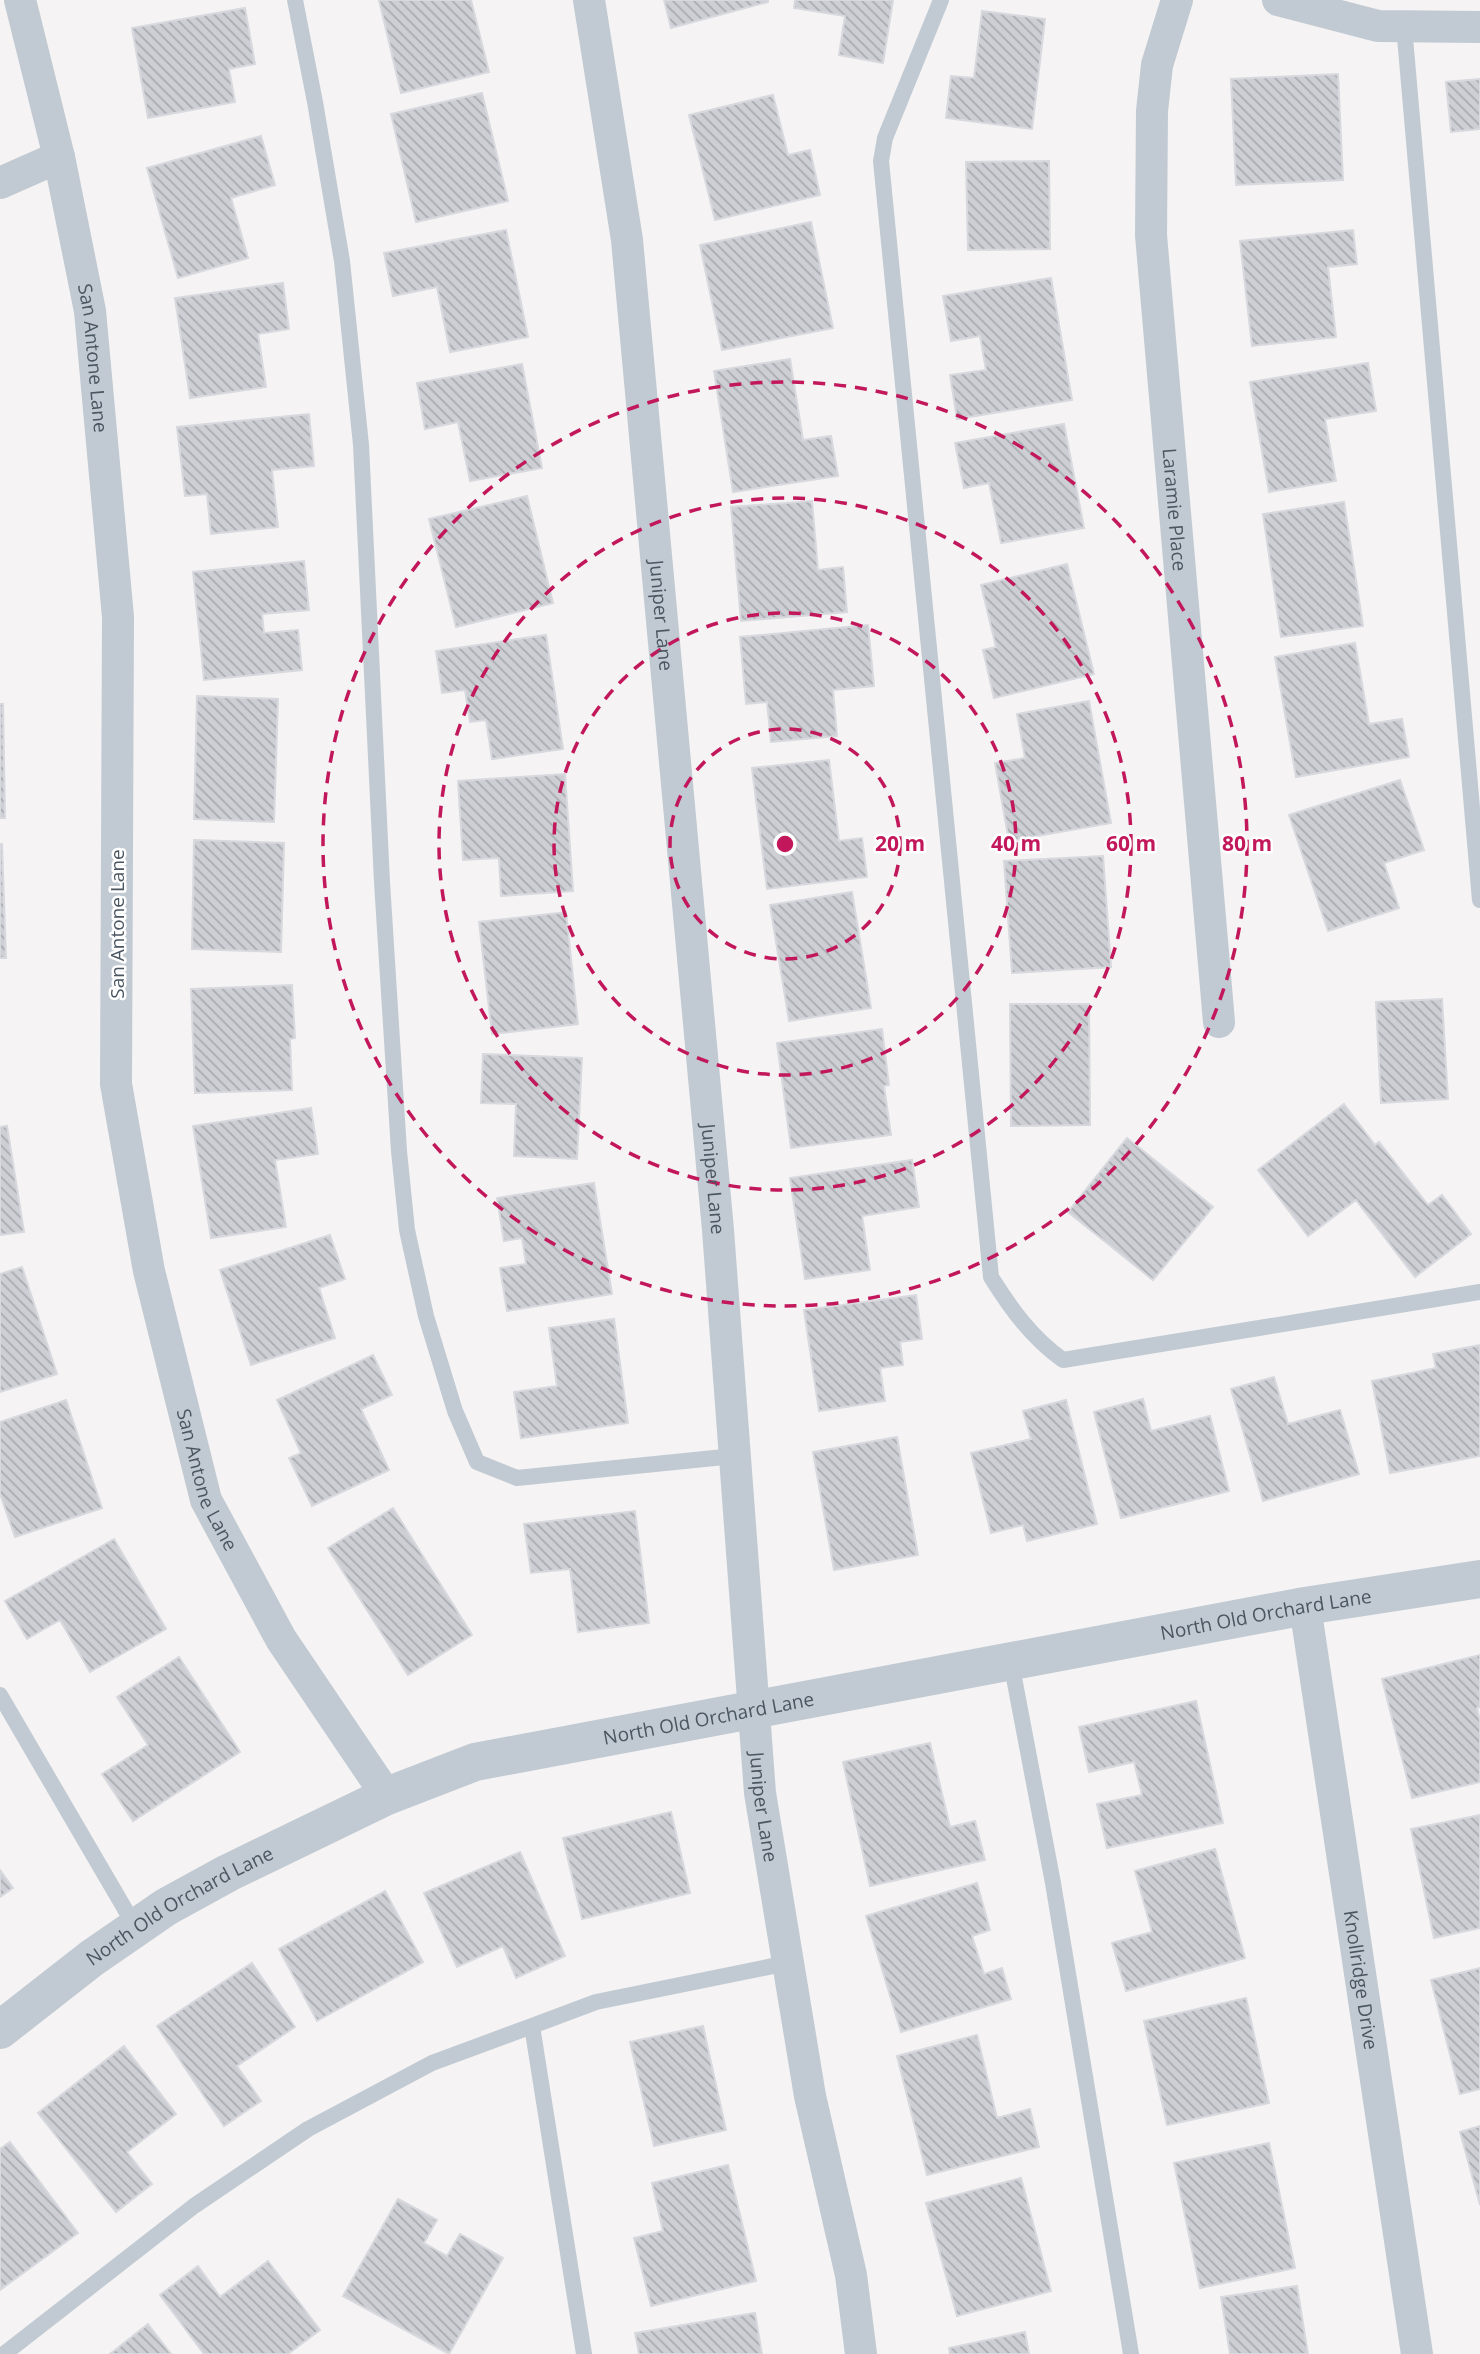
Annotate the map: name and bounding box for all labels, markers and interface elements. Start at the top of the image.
street label: San Antone Lane [72,281,114,434]
street label: Laramie Place [1156,447,1193,572]
street label: Juniper Lane [643,557,680,672]
text: 20 m [875,829,925,857]
text: 40 m [991,829,1041,857]
text: 60 m [1106,829,1156,857]
text: 80 m [1222,829,1272,857]
centre of rings [773,832,797,856]
street label: San Antone Lane [104,849,130,999]
street label: Juniper Lane [695,1121,731,1236]
street label: San Antone Lane [171,1406,244,1555]
street label: North Old Orchard Lane [1158,1583,1373,1646]
street label: North Old Orchard Lane [601,1686,816,1751]
street label: Juniper Lane [744,1749,784,1864]
street label: North Old Orchard Lane [81,1840,277,1971]
street label: Knollridge Drive [1338,1908,1384,2051]

